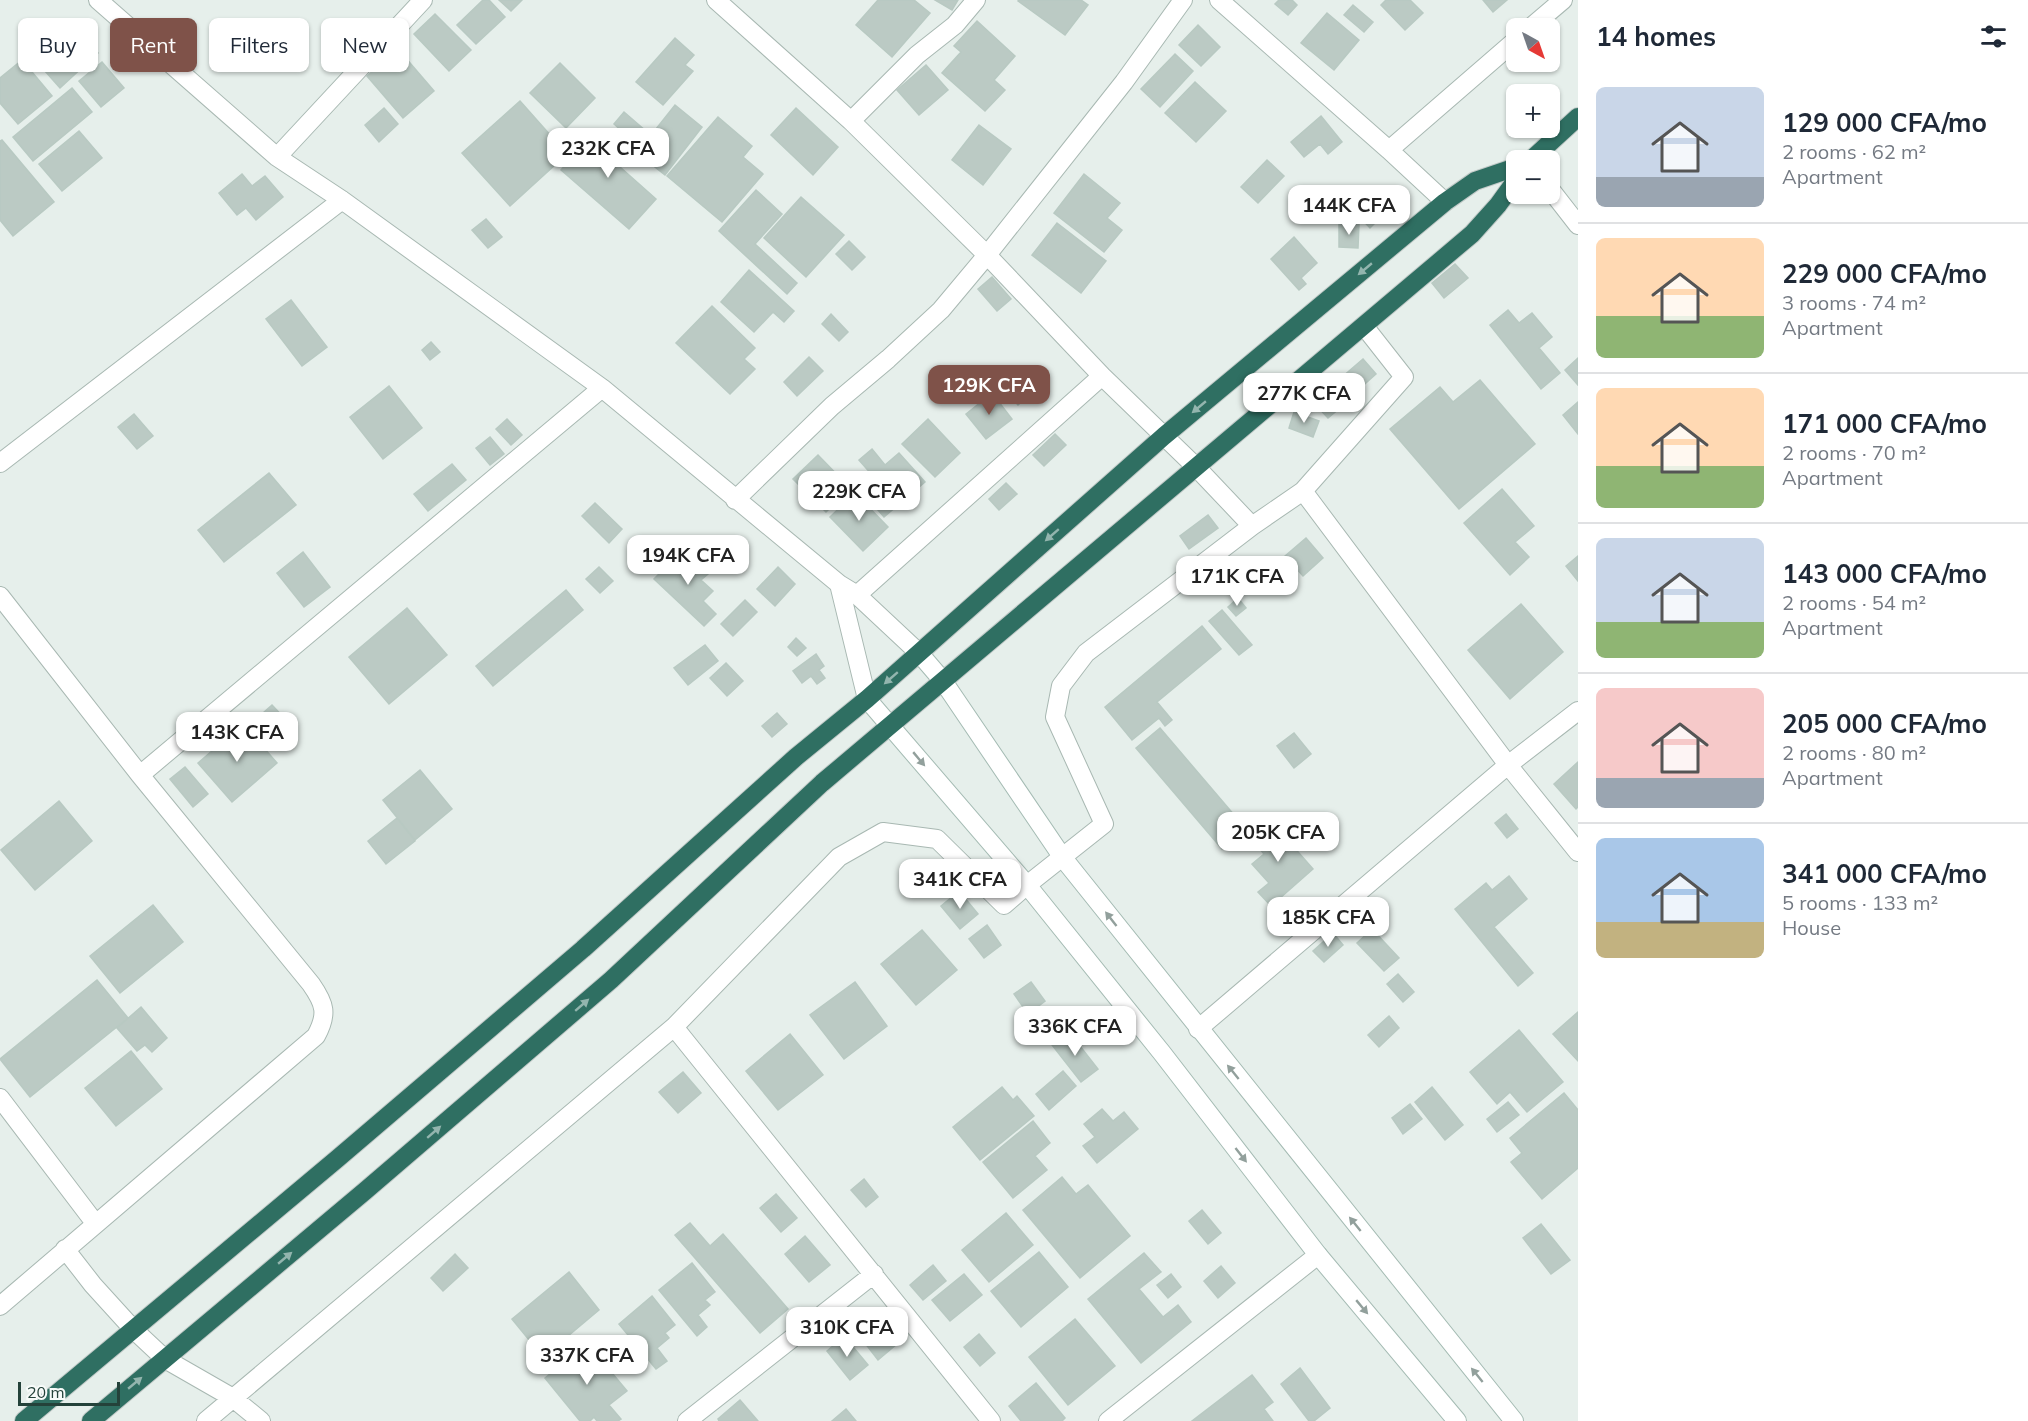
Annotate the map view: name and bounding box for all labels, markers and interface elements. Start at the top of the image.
chip: Buy [18,18,98,72]
chip: Rent [110,18,197,72]
chip: Filters [209,18,309,72]
chip: New [321,18,409,72]
north arrow [1506,18,1560,72]
map controls [1506,18,1560,204]
text: 14 homes [1596,20,1716,53]
icon: filters [1977,20,2010,53]
button: + [1506,84,1560,138]
text: 129 000 CFA/mo [1782,106,1987,139]
icon: home [1644,111,1716,183]
pin: 232K CFA [546,128,670,179]
text: 232K CFA [561,135,655,160]
text: 2 rooms · 62 m² [1782,139,1926,164]
button: − [1506,150,1560,204]
text: Apartment [1782,164,1883,189]
pin: 144K CFA [1287,185,1411,236]
text: 144K CFA [1302,192,1396,217]
text: 229 000 CFA/mo [1782,257,1987,290]
one-way arrow [1357,262,1373,275]
icon: home [1644,262,1716,334]
text: 3 rooms · 74 m² [1782,290,1926,315]
text: Apartment [1782,315,1883,340]
pin: 129K CFA [927,365,1051,416]
text: 129K CFA [942,372,1036,397]
pin: 277K CFA [1242,373,1366,424]
text: 277K CFA [1257,380,1351,405]
one-way arrow [1192,400,1207,413]
text: 171 000 CFA/mo [1782,407,1987,440]
icon: home [1644,412,1716,484]
text: 2 rooms · 70 m² [1782,440,1926,465]
text: Apartment [1782,465,1883,490]
pin: 229K CFA [797,471,921,522]
text: 229K CFA [812,478,906,503]
one-way arrow [1045,528,1060,541]
pin: 194K CFA [626,535,750,586]
text: 194K CFA [641,542,735,567]
pin: 171K CFA [1175,556,1299,607]
text: 143 000 CFA/mo [1782,557,1987,590]
icon: home [1644,562,1716,634]
text: 171K CFA [1190,563,1284,588]
text: 2 rooms · 54 m² [1782,590,1926,615]
text: Apartment [1782,615,1883,640]
one-way arrow [883,671,898,685]
text: 205 000 CFA/mo [1782,707,1987,740]
pin: 143K CFA [175,712,299,763]
icon: home [1644,712,1716,784]
text: 143K CFA [190,719,284,744]
text: 2 rooms · 80 m² [1782,740,1926,765]
one-way arrow [912,751,925,766]
text: Apartment [1782,765,1883,790]
pin: 205K CFA [1216,812,1340,863]
text: 205K CFA [1231,819,1325,844]
text: 341 000 CFA/mo [1782,857,1987,890]
pin: 341K CFA [898,859,1022,910]
icon: home [1644,862,1716,934]
text: 341K CFA [913,866,1007,891]
text: 5 rooms · 133 m² [1782,890,1938,915]
pin: 185K CFA [1266,897,1390,948]
text: 185K CFA [1281,904,1375,929]
one-way arrow [1106,912,1118,927]
text: House [1782,915,1841,940]
one-way arrow [574,999,589,1012]
pin: 336K CFA [1013,1006,1137,1057]
text: 336K CFA [1028,1013,1122,1038]
one-way arrow [1226,1064,1239,1080]
one-way arrow [426,1125,441,1139]
one-way arrow [1234,1147,1246,1162]
one-way arrow [1349,1216,1362,1231]
one-way arrow [277,1252,292,1265]
one-way arrow [1355,1300,1368,1315]
pin: 310K CFA [785,1307,909,1358]
text: 310K CFA [800,1314,894,1339]
pin: 337K CFA [525,1335,649,1386]
text: 337K CFA [540,1342,634,1367]
one-way arrow [1472,1368,1484,1383]
one-way arrow [127,1377,143,1390]
scale bar [18,1379,120,1406]
text: 20 m [27,1382,64,1402]

